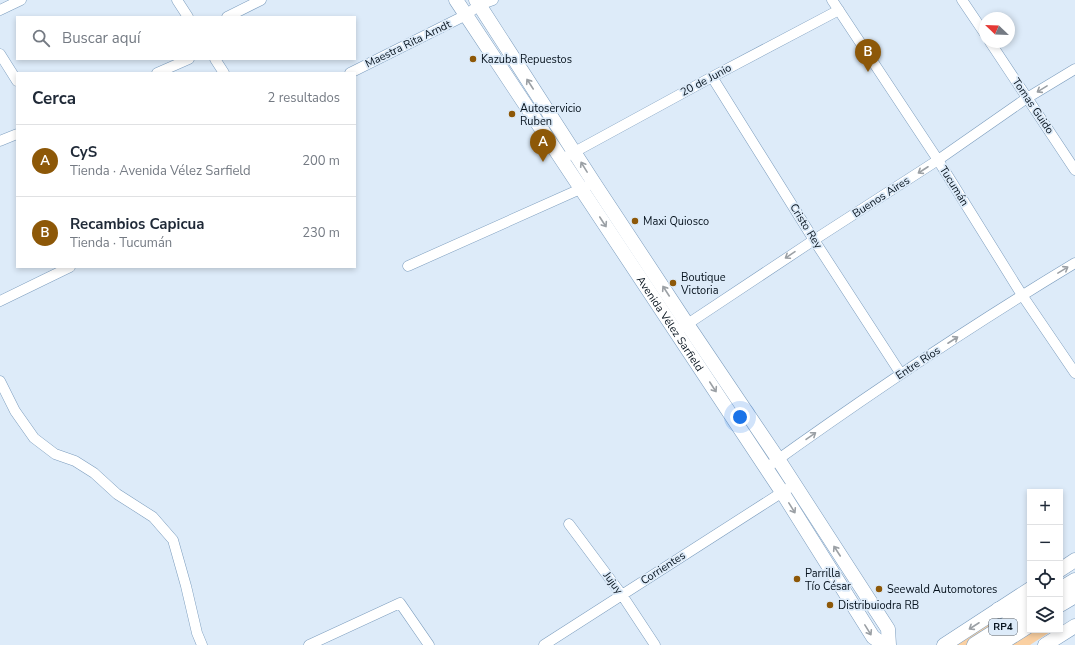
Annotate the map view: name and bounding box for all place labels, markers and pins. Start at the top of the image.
pin: B [855,39,881,72]
place label: Kazuba Repuestos [481,52,572,67]
marker: Kazuba Repuestos [468,54,478,64]
place label: Autoservicio Ruben [520,101,582,129]
marker: Autoservicio Ruben [507,109,517,119]
pin: A [530,129,556,162]
place label: Maxi Quiosco [643,214,709,229]
marker: Maxi Quiosco [630,216,640,226]
place label: Boutique Victoria [680,270,726,298]
marker: Boutique Victoria [668,278,678,288]
place label: Parrilla Tío César [805,566,851,594]
marker: Parrilla Tío César [792,574,802,584]
place label: Seewald Automotores [887,582,997,597]
marker: Seewald Automotores [874,584,884,594]
place label: Distribuiodra RB [838,598,919,613]
marker: Distribuiodra RB [825,600,835,610]

